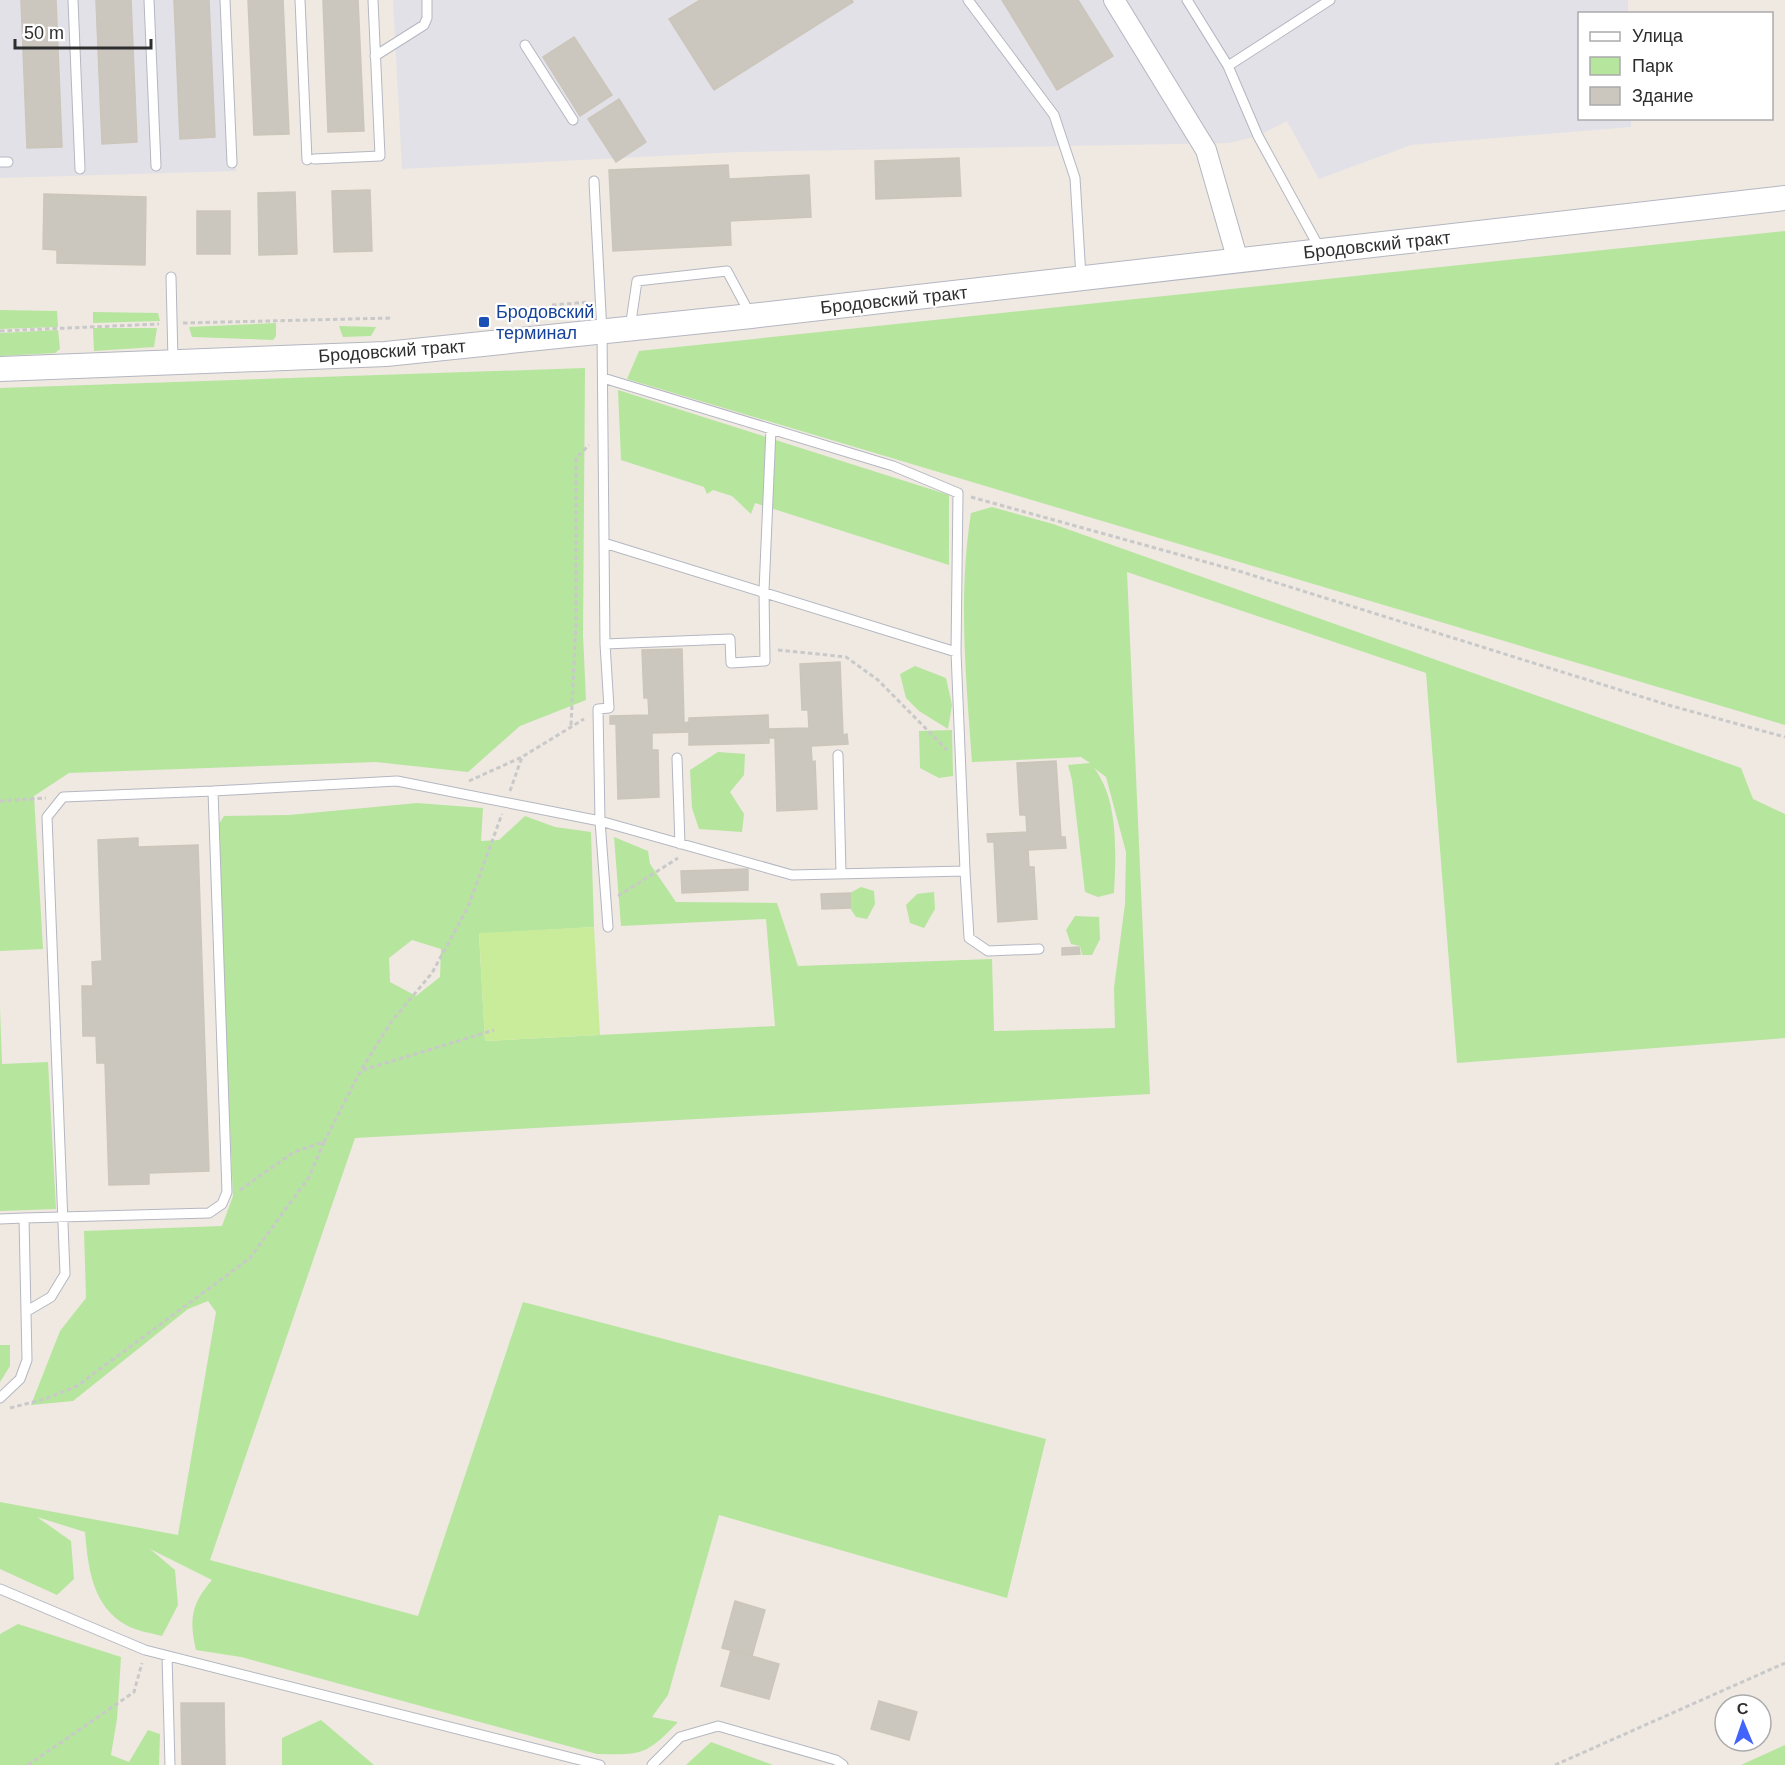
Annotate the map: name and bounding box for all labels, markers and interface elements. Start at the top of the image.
scale bar [15,12,152,50]
legend [1578,12,1773,120]
text: 50 m [24,23,64,43]
text: Улица [1632,26,1684,46]
text: Парк [1632,56,1673,76]
text: Здание [1632,86,1693,106]
street label: Бродовский тракт [1302,227,1452,263]
street label: Бродовский тракт [819,282,969,318]
place label: Бродовский терминал [496,302,594,343]
marker: Бродовский терминал [477,315,491,329]
street label: Бродовский тракт [318,336,466,366]
north arrow [1713,1693,1773,1753]
text: С [1736,1700,1749,1717]

